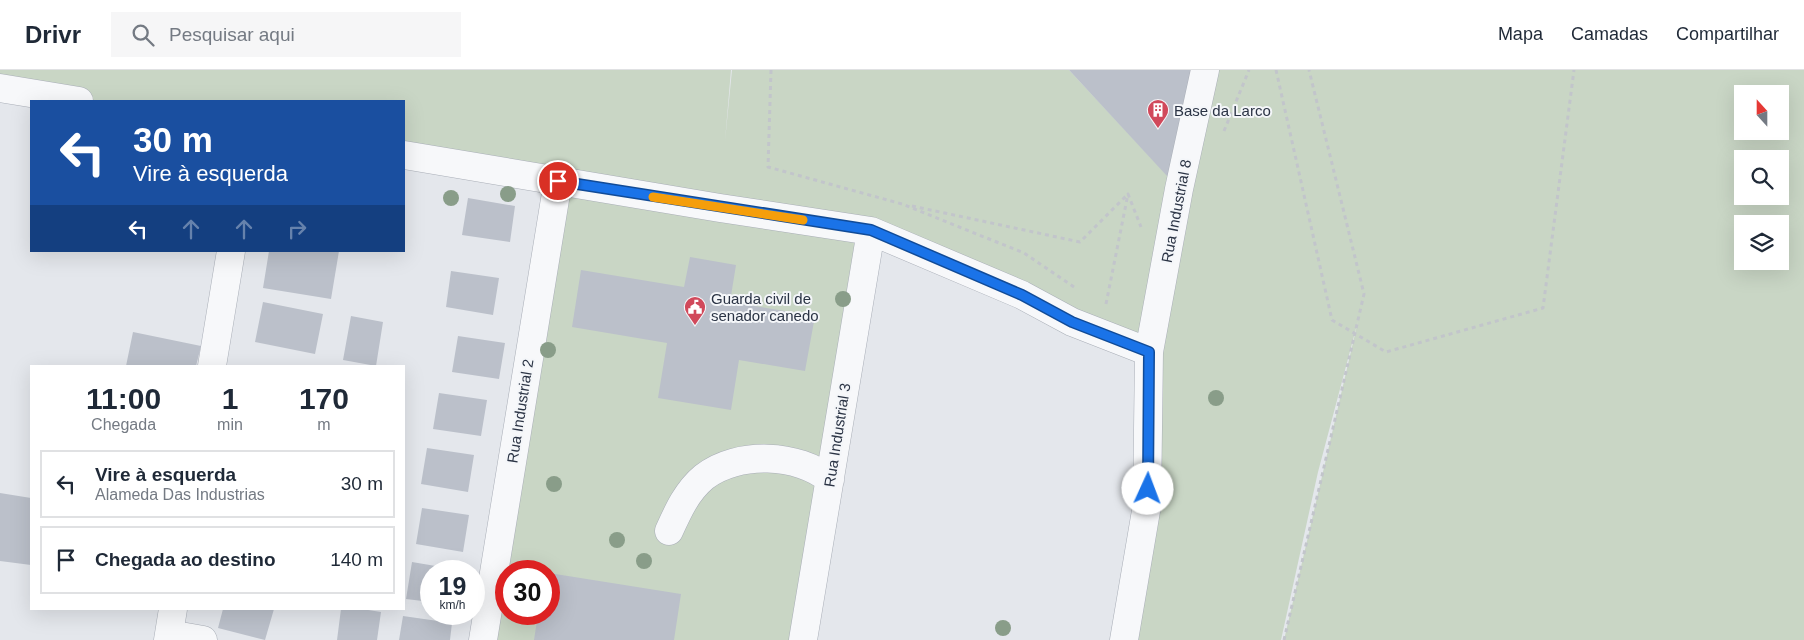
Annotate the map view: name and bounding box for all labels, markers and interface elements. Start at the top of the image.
search box [111,12,461,57]
text: Drivr [25,21,81,48]
icon: search [129,21,157,49]
text: Pesquisar aqui [169,24,295,45]
text: Mapa [1498,24,1543,44]
text: Camadas [1571,24,1648,44]
text: Compartilhar [1676,24,1779,44]
north arrow [1734,85,1789,140]
map controls [1734,85,1789,270]
building icon: Base da Larco [1146,98,1170,129]
place label: Base da Larco [1174,102,1271,119]
icon: left [50,120,115,185]
text: 30 m [133,120,213,159]
button: search [1734,150,1789,205]
street label: Rua Industrial 8 [1158,158,1194,264]
pin [537,160,579,202]
text: Vire à esquerda [133,161,288,186]
icon: arrive [544,167,572,195]
icon: left [124,215,152,243]
icon: ahead [177,215,205,243]
icon: ahead [230,215,258,243]
icon: right [283,215,311,243]
button: layers [1734,215,1789,270]
place label: Guarda civil de senador canedo [711,290,819,324]
public building icon: Guarda civil de senador canedo [683,295,707,326]
street label: Rua Industrial 2 [503,358,537,464]
text: 11:00 [86,382,161,415]
text: 1 [222,382,238,415]
text: 170 [299,382,349,415]
street label: Rua Industrial 3 [820,382,854,488]
text: Chegada [91,416,156,433]
text: min [217,416,243,433]
text: m [317,416,331,433]
position arrow [1121,462,1173,514]
text: Vire à esquerda [95,464,236,485]
icon: left [52,470,80,498]
text: 30 m [341,473,383,494]
text: Alameda Das Industrias [95,486,265,503]
icon: arrive [52,546,80,574]
text: Chegada ao destino [95,549,276,570]
text: 140 m [330,549,383,570]
speed limit sign: 30 [495,560,560,625]
text: 19 [439,572,466,600]
text: km/h [439,598,466,612]

